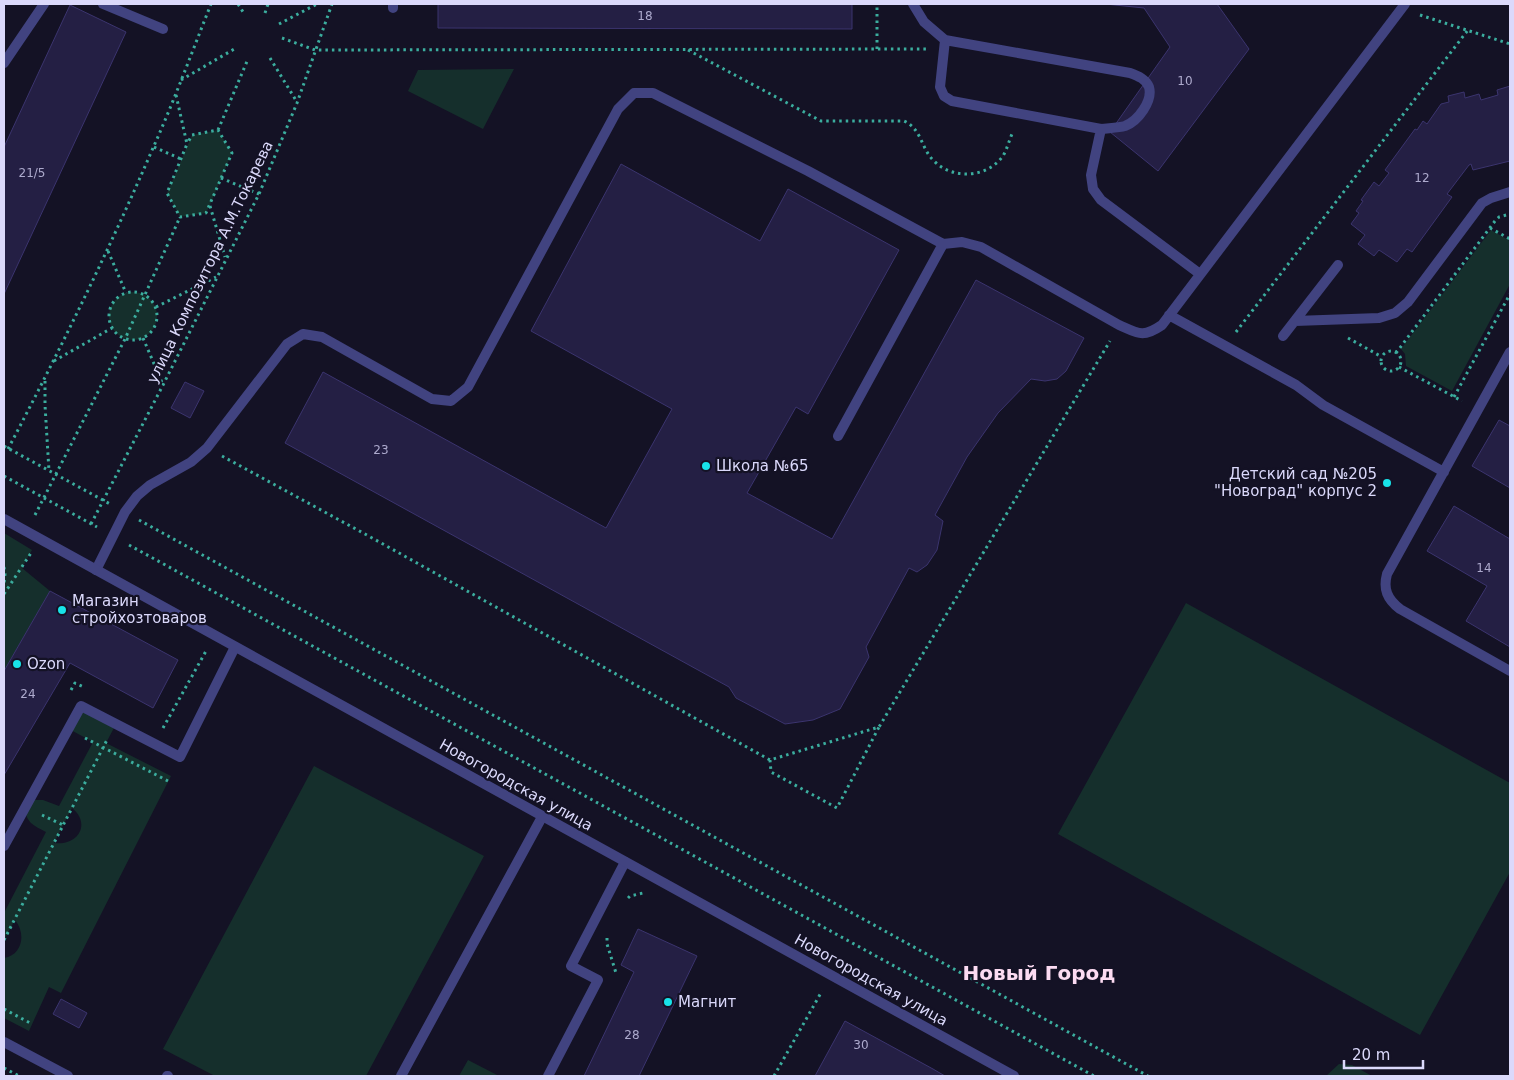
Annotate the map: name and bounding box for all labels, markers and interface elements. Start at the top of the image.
house number: 18 [637,9,653,23]
house number: 10 [1177,74,1193,88]
street label: улица Композитора А.М.Токарева [143,138,277,386]
house number: 21/5 [19,166,45,180]
house number: 12 [1414,171,1430,185]
house number: 23 [373,443,389,457]
place label: Школа №65 [716,457,809,475]
marker: Школа №65 [700,460,712,472]
place label: Детский сад №205 "Новоград" корпус 2 [1214,465,1377,500]
marker: Детский сад №205 "Новоград" корпус 2 [1381,477,1393,489]
house number: 14 [1476,561,1492,575]
place label: Магазин стройхозтоваров [72,592,207,627]
marker: Магазин стройхозтоваров [56,604,68,616]
place label: Ozon [27,655,65,673]
marker: Ozon [11,658,23,670]
house number: 24 [20,687,36,701]
street label: Новогородская улица [436,735,596,835]
street label: Новогородская улица [791,930,951,1030]
district label: Новый Город [963,961,1115,985]
place label: Магнит [678,993,737,1011]
marker: Магнит [662,996,674,1008]
house number: 28 [624,1028,640,1042]
house number: 30 [853,1038,869,1052]
scale bar [1344,1038,1423,1070]
text: 20 m [1352,1046,1390,1064]

